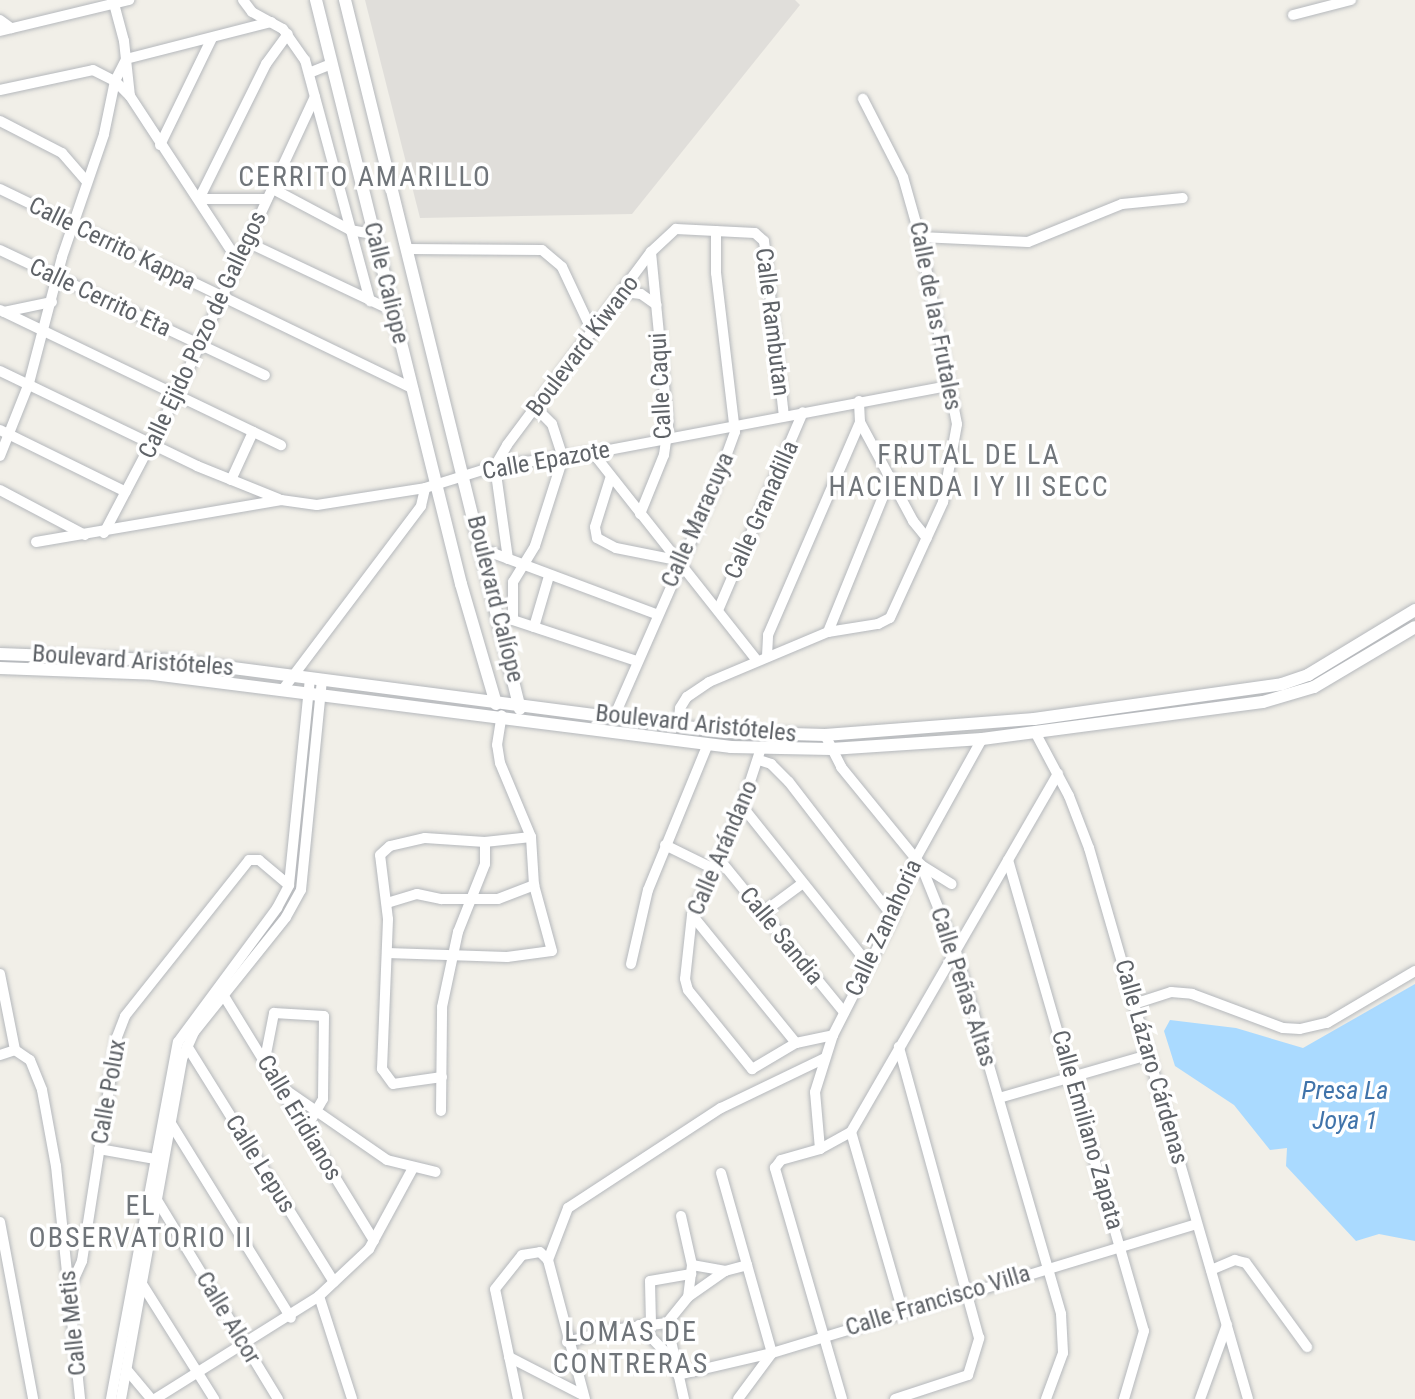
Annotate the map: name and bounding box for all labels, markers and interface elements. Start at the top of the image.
district label: CERRITO AMARILLO [240,160,490,194]
street label: Calle Cerrito Kappa [24,191,200,297]
street label: Calle Ejido Pozo de Gallegos [133,207,273,463]
street label: Calle Caliope [357,219,415,347]
street label: Calle de las Frutales [903,219,967,413]
street label: Calle Rambutan [749,246,795,398]
street label: Calle Cerrito Eta [25,253,175,343]
street label: Boulevard Kiwano [521,270,645,422]
street label: Calle Caqui [644,332,678,440]
street label: Calle Epazote [480,436,612,486]
street label: Calle Granadilla [719,436,805,584]
district label: FRUTAL DE LA HACIENDA I Y II SECC [831,438,1107,504]
street label: Calle Maracuya [655,448,741,592]
street label: Boulevard Calíope [460,513,530,685]
street label: Boulevard Aristóteles [31,640,235,682]
street label: Boulevard Aristóteles [594,699,798,749]
street label: Calle Arándano [682,776,764,920]
street label: Calle Zanahoria [840,855,928,1001]
street label: Calle Sandia [733,881,829,991]
street label: Calle Peñas Altas [924,904,1002,1070]
street label: Calle Lázaro Cárdenas [1108,956,1194,1168]
street label: Calle Emiliano Zapata [1045,1027,1129,1233]
street label: Calle Polux [86,1037,132,1147]
street label: Calle Eridianos [250,1050,348,1186]
water label: Presa La Joya 1 [1302,1075,1388,1136]
street label: Calle Lepus [219,1110,301,1218]
district label: EL OBSERVATORIO II [31,1189,251,1255]
street label: Calle Francisco Villa [842,1259,1034,1343]
street label: Calle Alcor [189,1267,267,1369]
street label: Calle Metis [53,1269,93,1377]
district label: LOMAS DE CONTRERAS [554,1315,708,1381]

